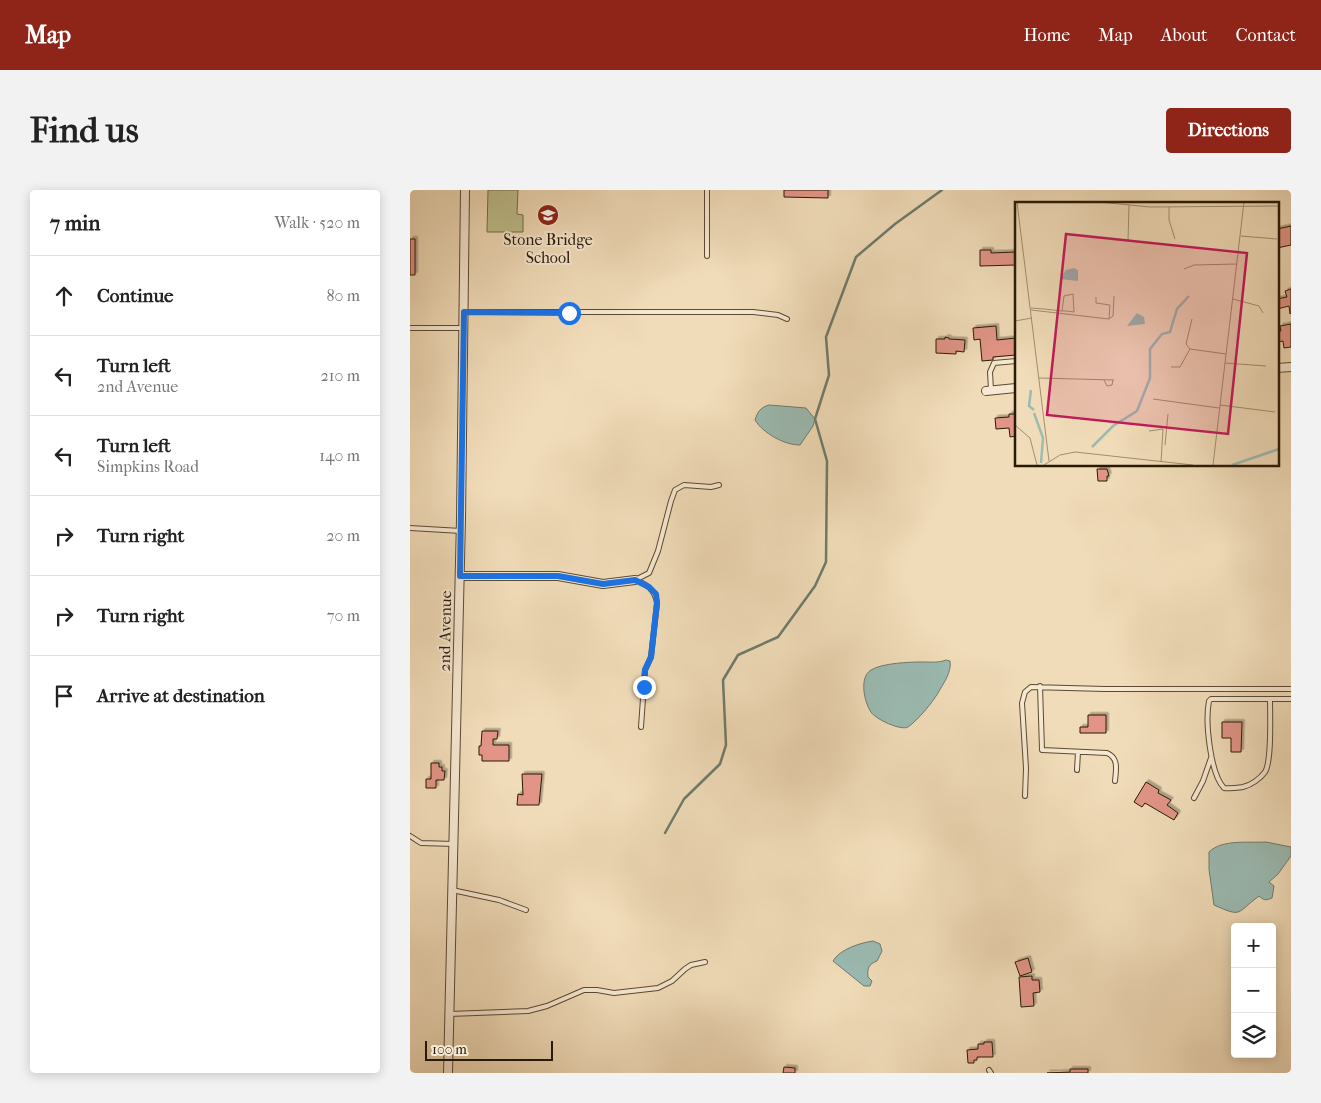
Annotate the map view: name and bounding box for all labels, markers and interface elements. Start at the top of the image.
text: Map [25,21,71,49]
text: Home [1023,25,1070,46]
text: Map [1098,25,1133,46]
text: About [1161,25,1207,46]
text: Contact [1235,25,1296,46]
button: Directions [1166,108,1291,153]
text: Find us [30,110,139,151]
inset map [1015,202,1278,466]
school or university icon: Stone Bridge School [536,203,560,227]
text: 7 min [50,211,101,235]
text: Walk · 520 m [275,213,360,232]
place label: Stone Bridge School [503,230,593,267]
icon: ahead [50,282,78,310]
text: Continue [97,285,173,307]
text: 80 m [326,286,360,305]
route start [558,302,581,325]
text: Turn left [97,355,171,377]
icon: left [50,362,78,390]
text: 210 m [321,366,360,385]
text: 2nd Avenue [97,377,178,396]
text: Turn left [97,435,171,457]
icon: left [50,442,78,470]
text: 140 m [319,446,360,465]
text: Simpkins Road [97,457,199,476]
icon: right [50,522,78,550]
text: Turn right [97,525,184,547]
text: 20 m [326,526,360,545]
street label: 2nd Avenue [435,590,455,672]
icon: right [50,602,78,630]
text: Turn right [97,605,184,627]
text: 70 m [327,606,360,625]
route end [633,676,656,699]
icon: arrive [50,682,78,710]
text: Arrive at destination [97,685,265,707]
map controls [1231,923,1276,1058]
button: + [1231,923,1276,968]
button: − [1231,968,1276,1013]
button: layers [1231,1013,1276,1058]
scale bar [425,1038,552,1061]
text: 100 m [432,1041,467,1058]

